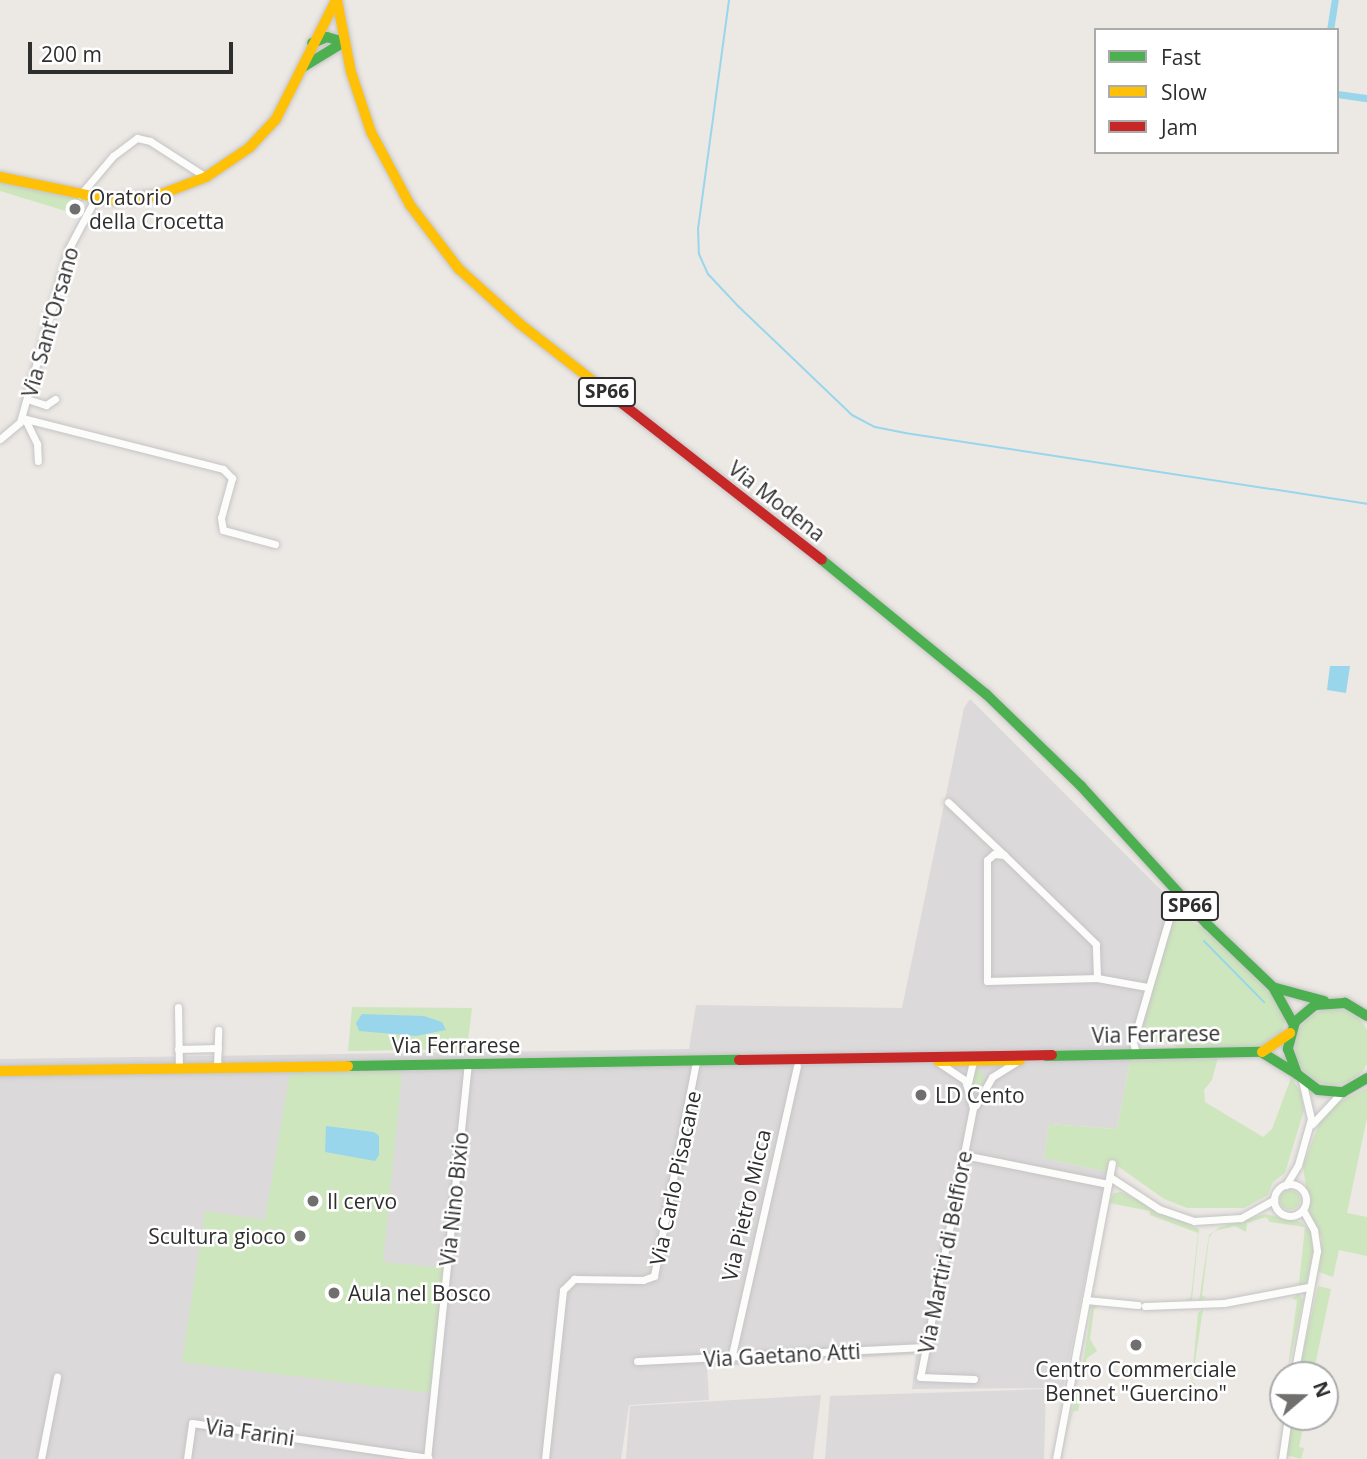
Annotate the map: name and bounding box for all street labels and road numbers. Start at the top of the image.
street label: Via Sant'Orsano [16,244,84,400]
road number: SP66 [577,376,637,408]
street label: Via Modena [724,455,830,547]
road number: SP66 [1160,890,1220,922]
street label: Via Ferrarese [1091,1020,1221,1048]
street label: Via Ferrarese [392,1032,520,1058]
street label: Via Carlo Pisacane [644,1088,706,1268]
street label: Via Pietro Micca [716,1127,776,1283]
street label: Via Nino Bixio [434,1131,474,1267]
street label: Via Martiri di Belfiore [913,1149,977,1355]
street label: Via Gaetano Atti [703,1338,861,1372]
street label: Via Farini [204,1413,296,1451]

